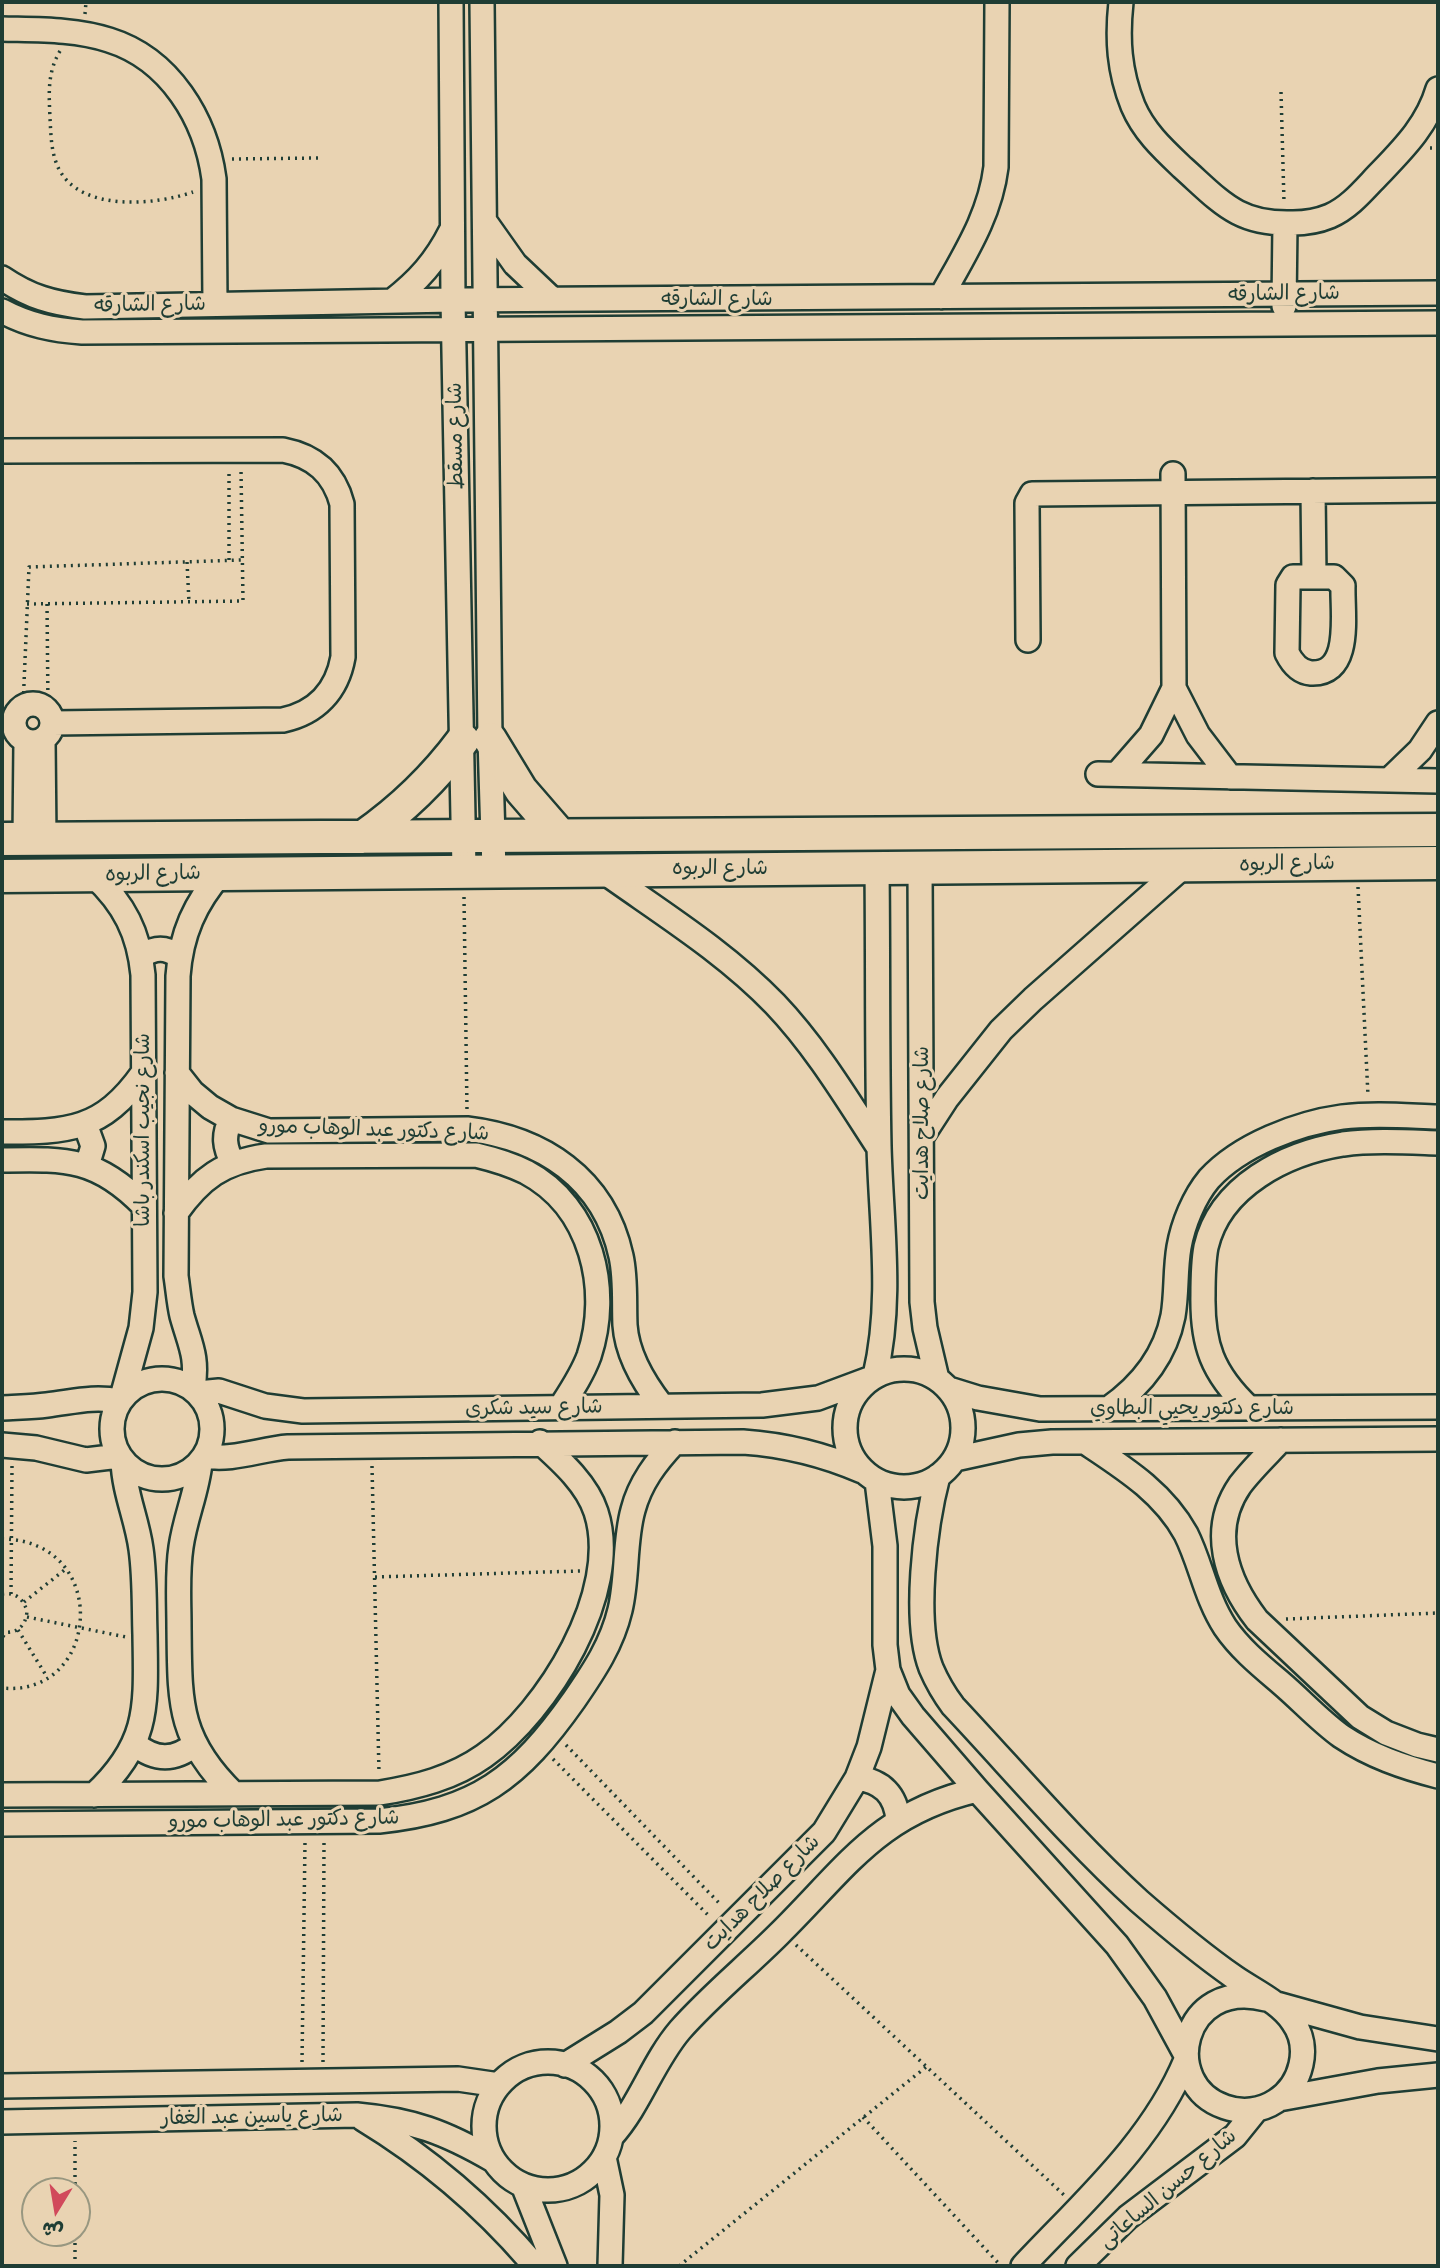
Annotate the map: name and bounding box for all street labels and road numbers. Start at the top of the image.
street label: شارع الشارقه [1228,280,1340,308]
street label: شارع الشارقه [661,286,773,312]
street label: شارع الشارقه [94,291,206,319]
street label: شارع مسقط [442,382,470,490]
street label: شارع الربوه [1239,851,1335,877]
street label: شارع الربوه [672,855,768,881]
street label: شارع الربوه [105,861,201,887]
street label: شارع نجيب اسكندر باشا [130,1033,156,1227]
street label: شارع صلاح هدايت [909,1046,935,1200]
street label: شارع دكتور عبد الوهاب مورو [258,1113,490,1147]
street label: شارع سيد شكرى [465,1394,603,1422]
street label: شارع دكتور يحيي البطاوي [1090,1395,1294,1421]
street label: شارع دكتور عبد الوهاب مورو [168,1805,400,1835]
street label: شارع صلاح هدايت [699,1830,825,1956]
street label: شارع ياسين عبد الغفار [161,2103,343,2131]
street label: شارع حسن الساعاتى [1094,2124,1242,2254]

